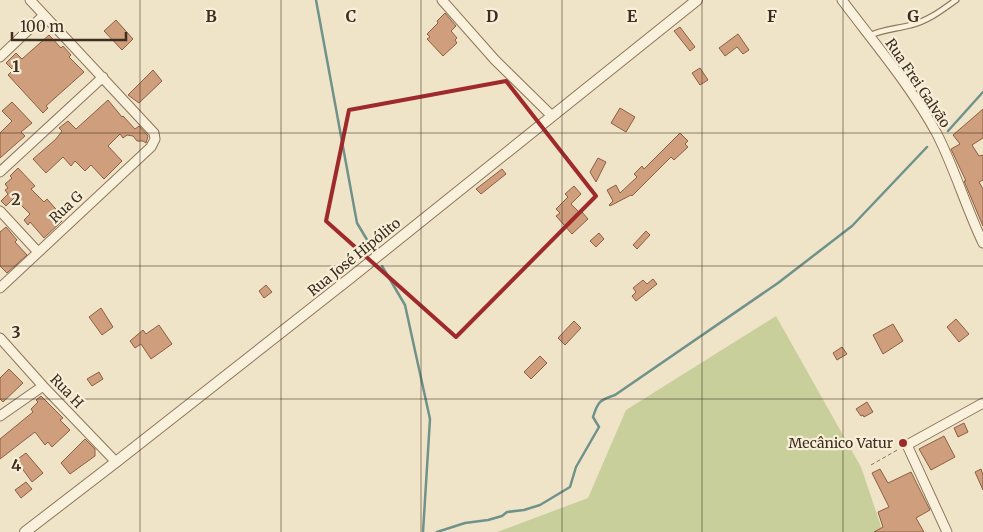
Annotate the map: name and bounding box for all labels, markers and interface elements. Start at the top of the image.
text: B [205,6,217,26]
text: C [346,6,356,26]
text: D [486,6,498,26]
text: E [627,6,638,26]
text: F [767,6,777,26]
text: G [907,6,919,26]
scale bar [12,10,126,42]
text: 100 m [20,17,64,36]
street label: Rua Frei Galvão [881,35,955,131]
text: 1 [12,56,20,76]
street label: Rua G [45,187,87,227]
text: 2 [11,189,21,209]
street label: Rua José Hipólito [304,214,404,300]
text: 3 [11,322,21,342]
street label: Rua H [46,370,88,412]
place label: Mecânico Vatur [789,434,893,452]
marker: Mecânico Vatur [897,437,909,449]
text: 4 [11,455,21,475]

